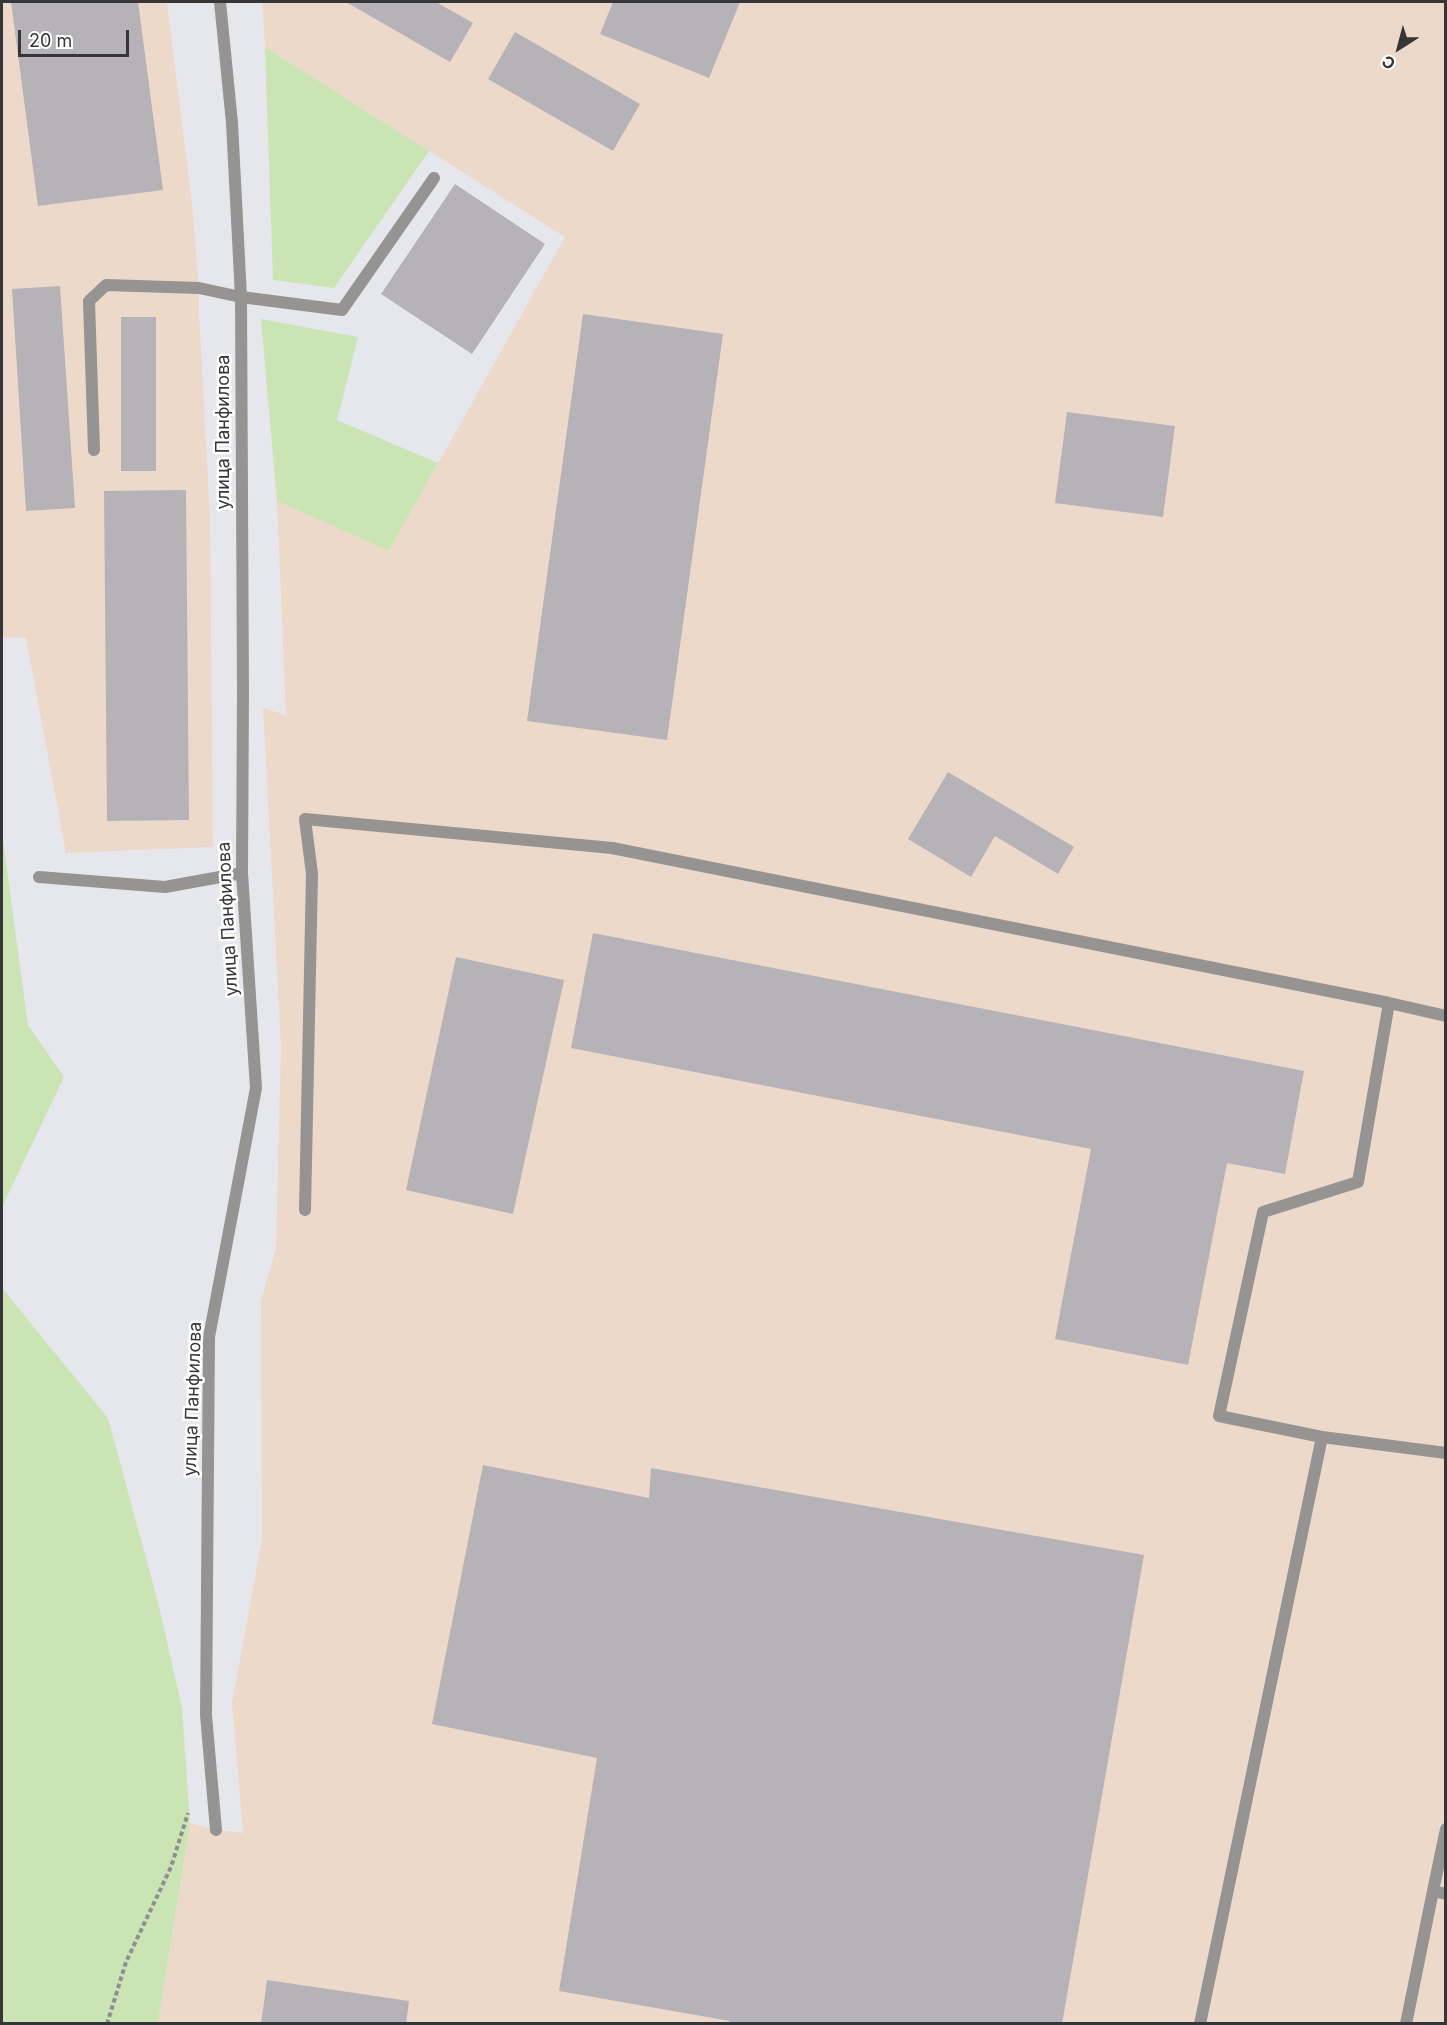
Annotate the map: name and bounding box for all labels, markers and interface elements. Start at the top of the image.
scale bar [21,18,132,56]
north arrow [1369,18,1429,78]
text: 20 m [29,30,72,51]
text: С [1378,51,1399,74]
street label: улица Панфилова [213,355,235,509]
street label: улица Панфилова [213,841,243,997]
street label: улица Панфилова [180,1321,206,1477]

